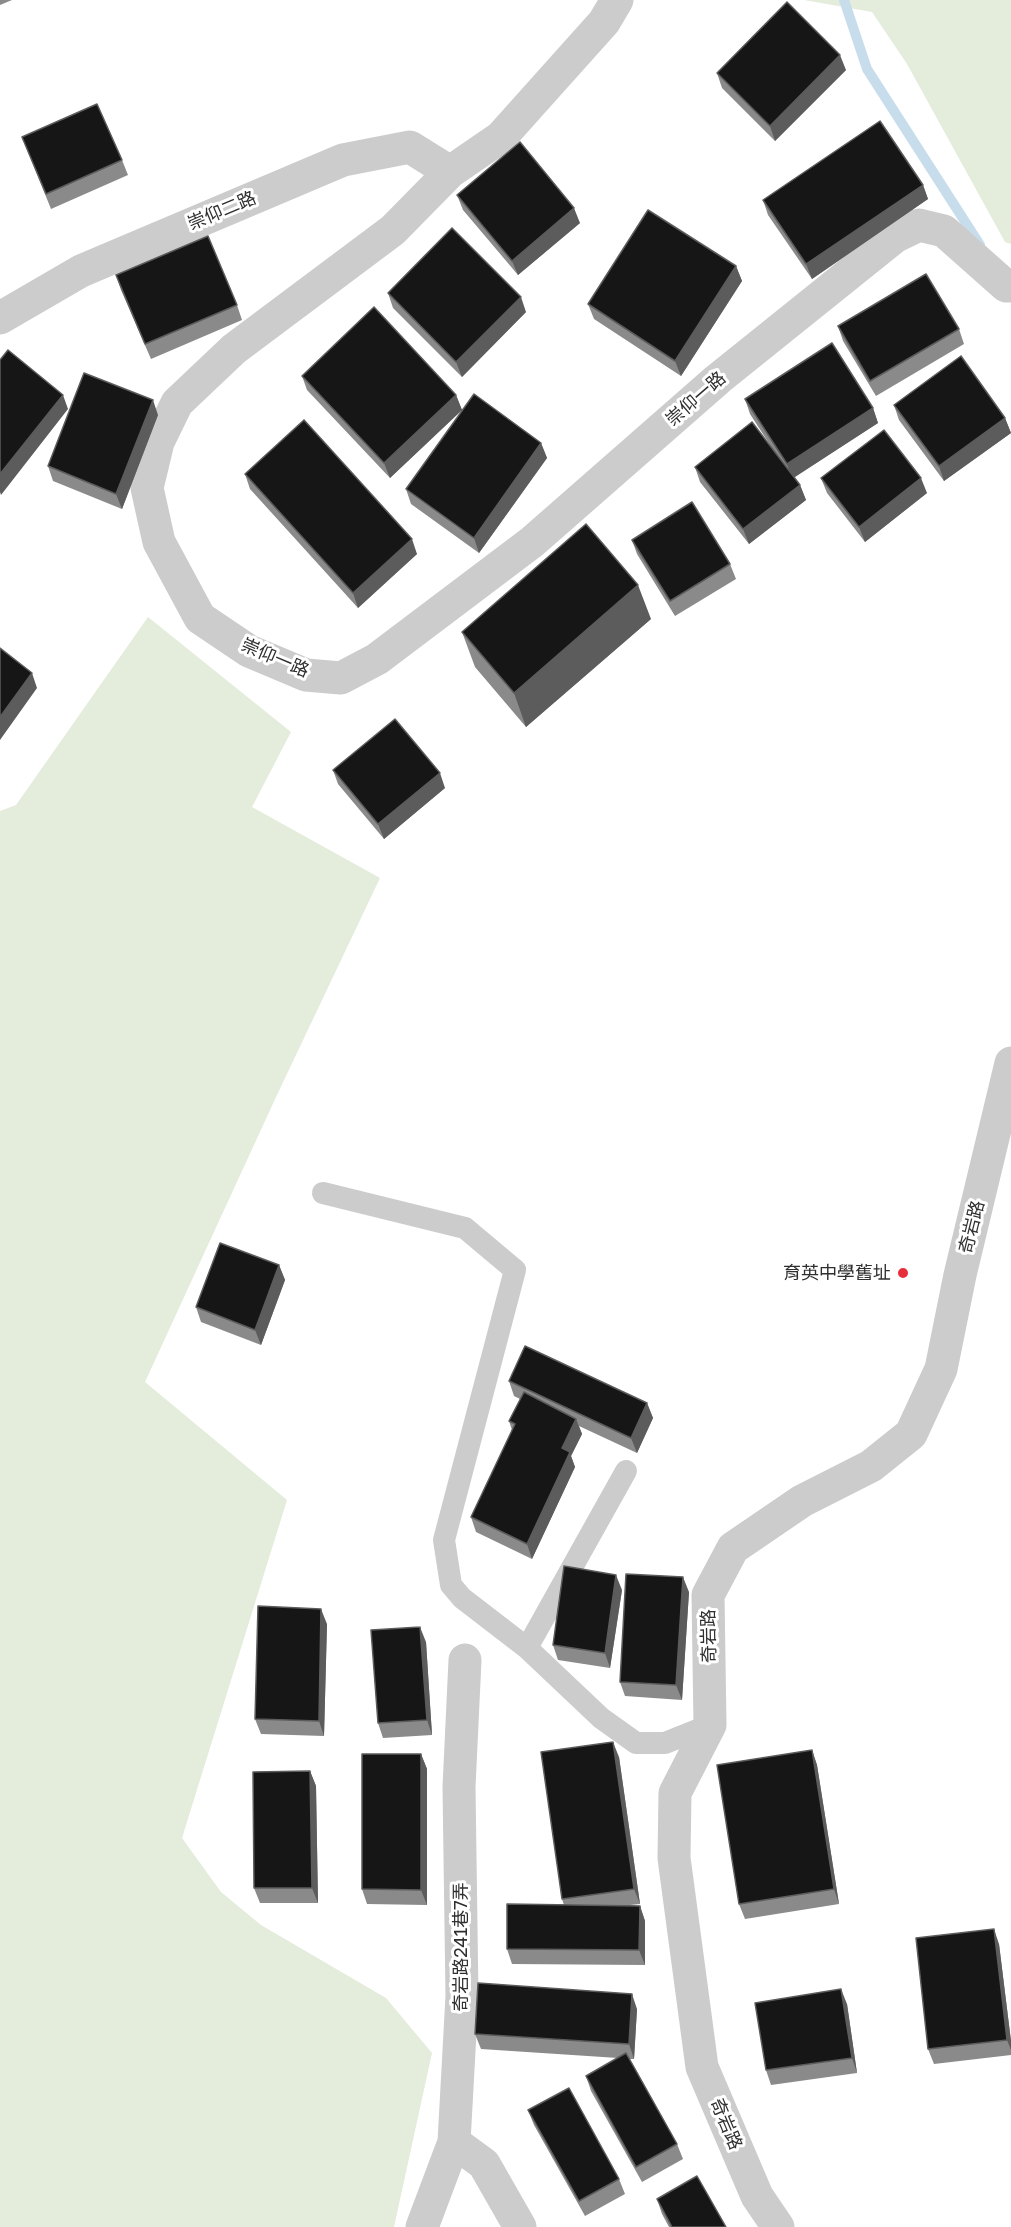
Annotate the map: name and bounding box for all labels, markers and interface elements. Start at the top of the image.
street label: 崇仰二路 [185,187,259,235]
street label: 崇仰一路 [662,367,730,431]
street label: 崇仰一路 [238,634,312,682]
street label: 奇岩路 [955,1198,989,1256]
place label: 育英中學舊址 [783,1262,891,1284]
marker: 育英中學舊址 [896,1266,910,1280]
street label: 奇岩路 [698,1609,720,1663]
street label: 奇岩路241巷7弄 [450,1882,472,2012]
street label: 奇岩路 [706,2095,746,2153]

